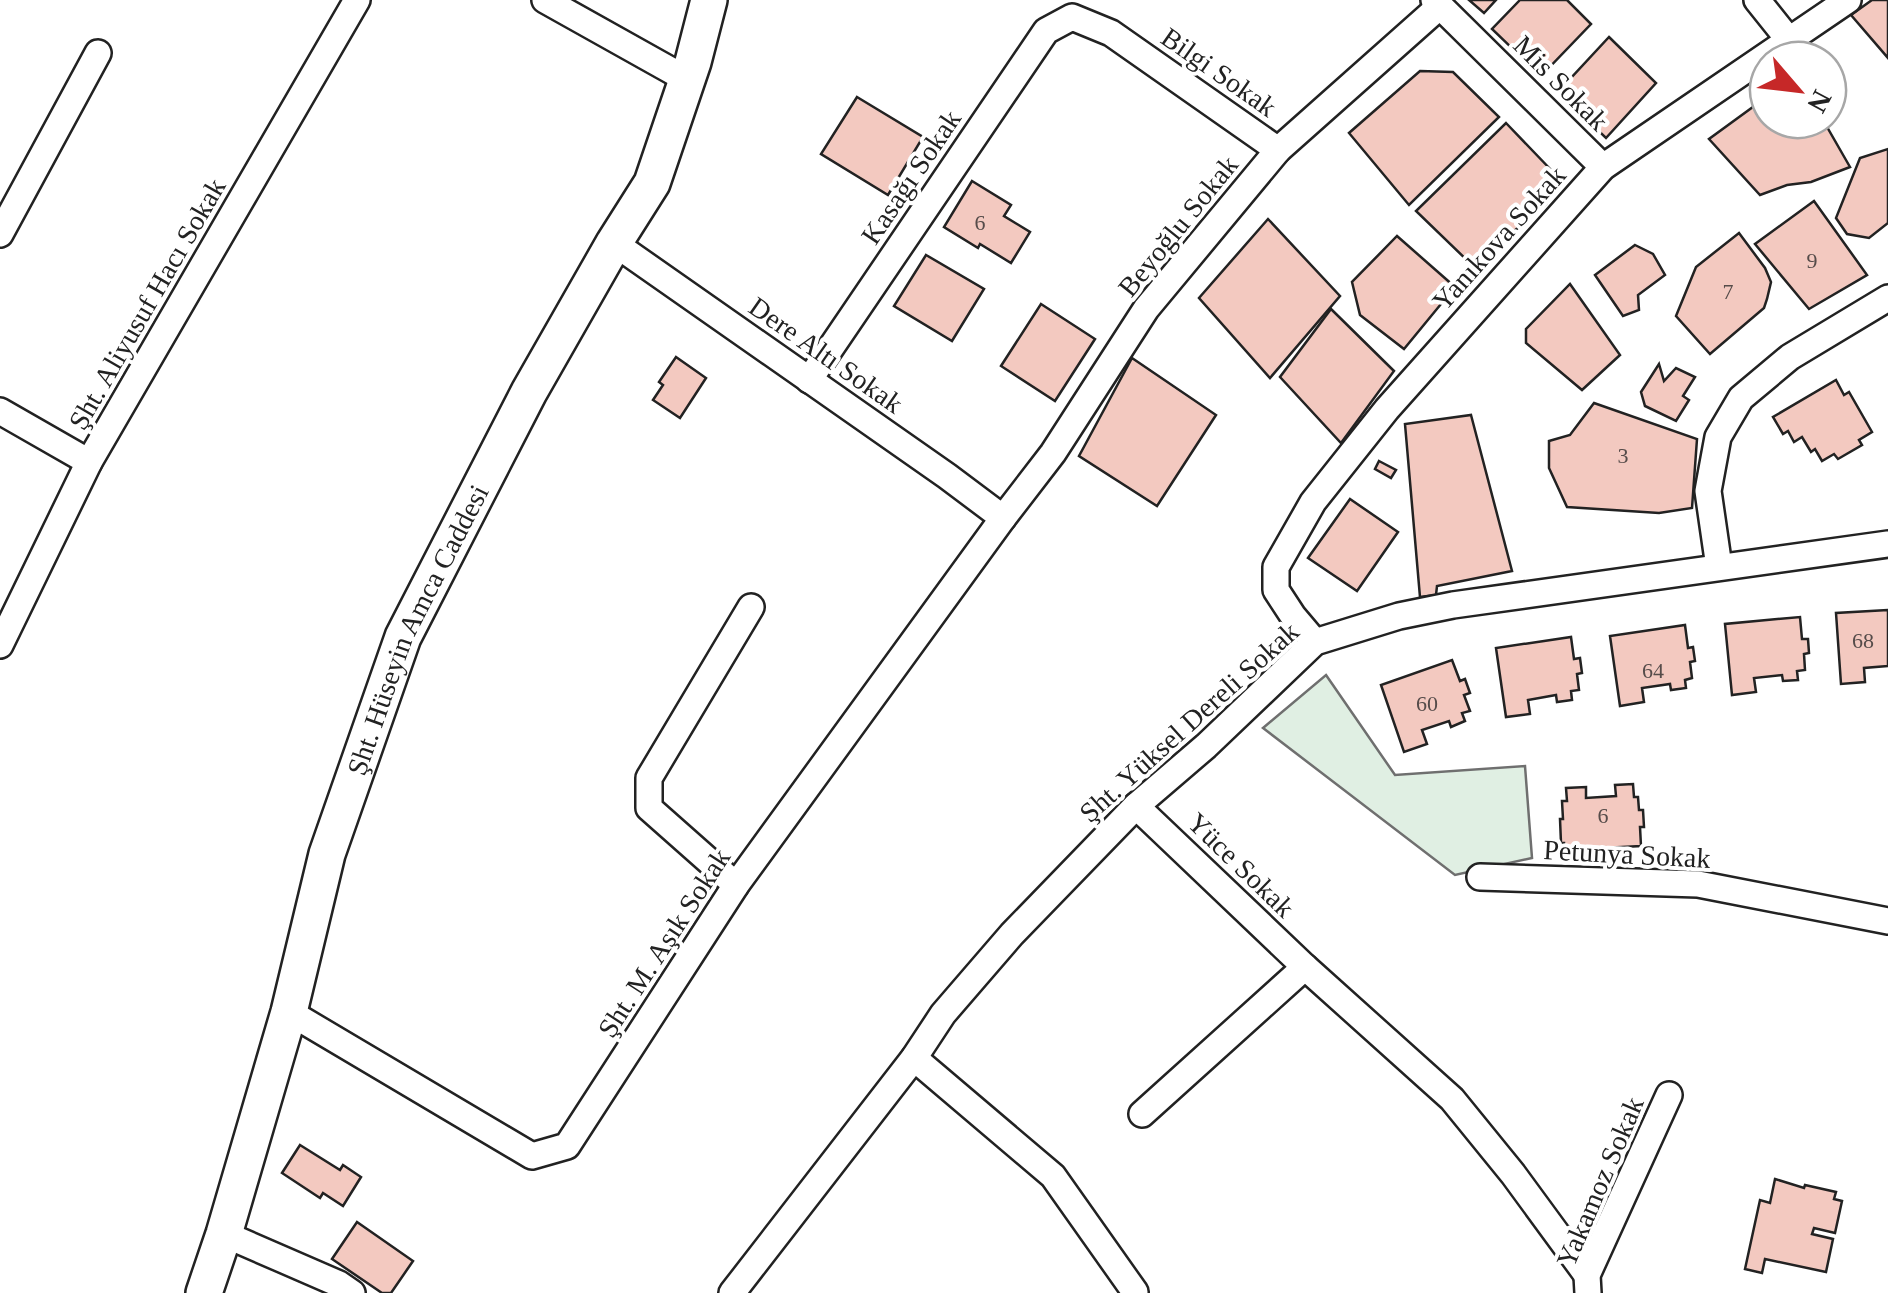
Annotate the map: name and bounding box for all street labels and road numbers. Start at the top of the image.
street label: Bilgi Sokak [1156,21,1282,123]
street label: Mis Sokak [1507,29,1615,137]
street label: Kasağı Sokak [855,104,967,250]
street label: Beyoğlu Sokak [1112,149,1244,303]
street label: Yanıkova Sokak [1426,160,1572,316]
street label: Şht. Aliyusuf Hacı Sokak [62,173,232,435]
street label: Dere Altı Sokak [743,291,909,419]
street label: Şht. Hüseyin Amca Caddesi [340,479,494,779]
street label: Şht. Yüksel Dereli Sokak [1073,616,1305,828]
street label: Yüce Sokak [1181,807,1301,923]
street label: Petunya Sokak [1543,834,1711,874]
street label: Şht. M. Aşık Sokak [591,843,737,1043]
street label: Yakamoz Sokak [1550,1092,1650,1272]

